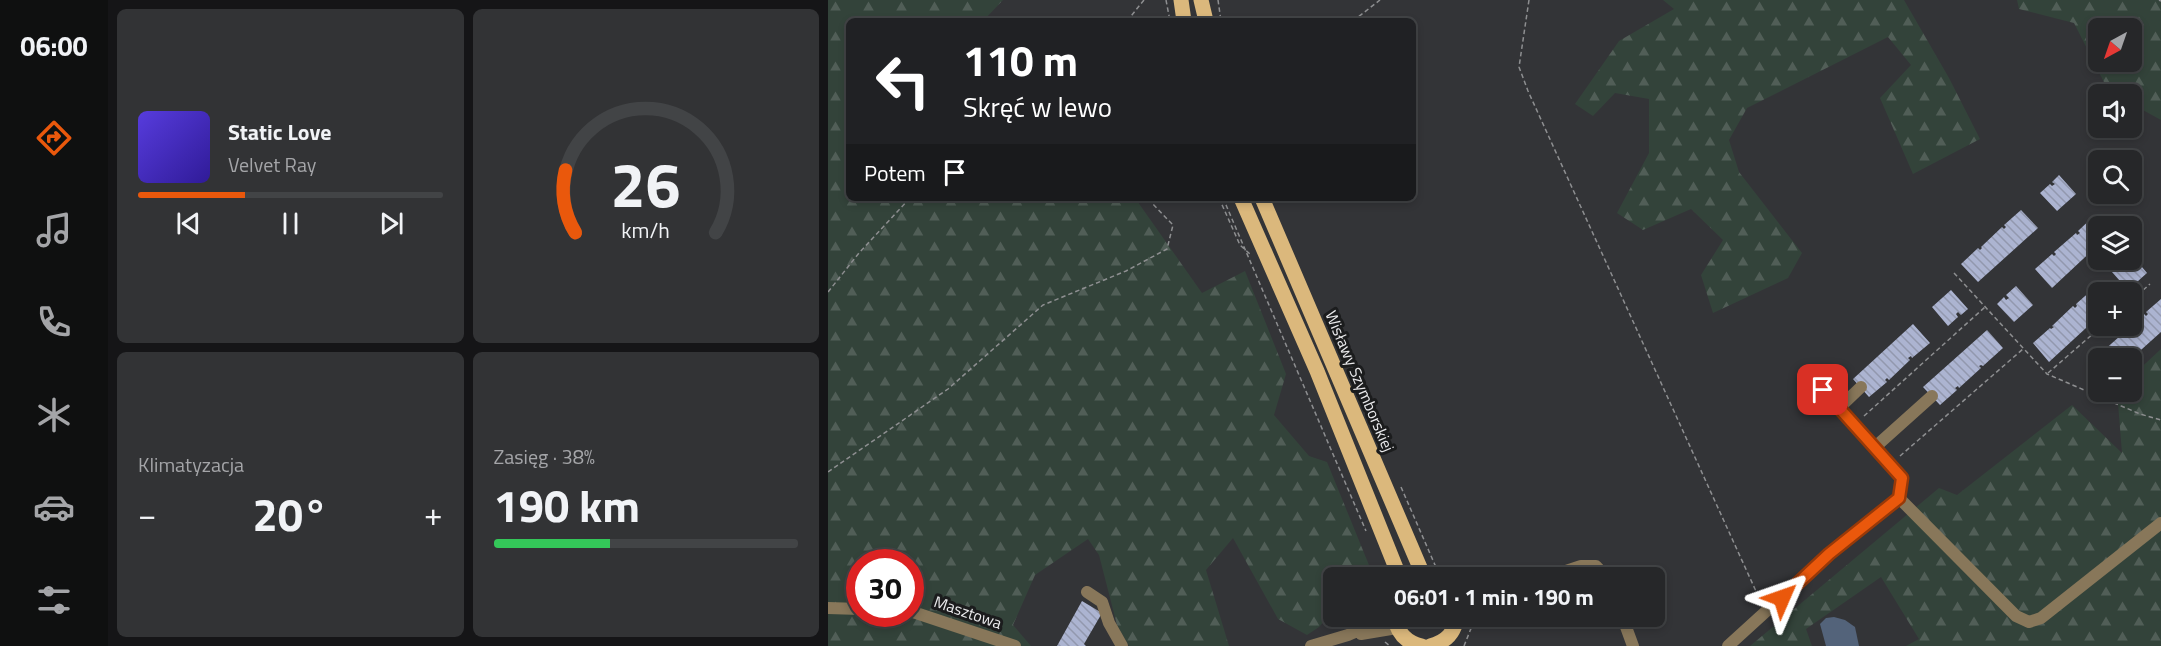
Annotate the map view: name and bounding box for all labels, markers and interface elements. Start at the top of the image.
north arrow [2088,18,2142,72]
map controls [2088,18,2142,402]
text: 06:00 [20,25,88,66]
text: 110 m [963,28,1078,92]
icon: left [864,42,942,120]
button: sound [2088,84,2142,138]
text: Skręć w lewo [963,86,1112,127]
text: Static Love [228,115,331,149]
icon: directions [33,117,75,159]
text: 26 [611,136,681,231]
text: Velvet Ray [228,149,317,180]
button: search [2088,150,2142,204]
text: Potem [864,156,926,190]
icon: arrive [938,156,971,189]
icon: previous [172,207,205,240]
icon: pause [274,207,307,240]
icon: next [375,207,408,240]
icon: music [33,209,75,251]
text: km/h [621,214,670,246]
button: layers [2088,216,2142,270]
button: + [2088,282,2142,336]
icon: phone [33,301,75,343]
street label: Wisławy Szymborskiej [1319,307,1401,455]
button: − [2088,348,2142,402]
pin [1797,364,1848,415]
icon: arrive [1806,373,1839,406]
icon: climate [33,394,75,436]
text: Zasięg · 38% [494,441,595,472]
text: Klimatyzacja [138,449,244,480]
text: 190 km [494,471,640,539]
text: 20° [252,480,328,548]
icon: car [33,486,75,528]
text: − [138,489,156,539]
text: + [424,489,442,539]
speed limit sign: 30 [846,549,924,627]
position arrow [1750,566,1814,630]
icon: filters [33,579,75,621]
text: 06:01 · 1 min · 190 m [1394,580,1594,614]
street label: Masztowa [931,589,1005,635]

